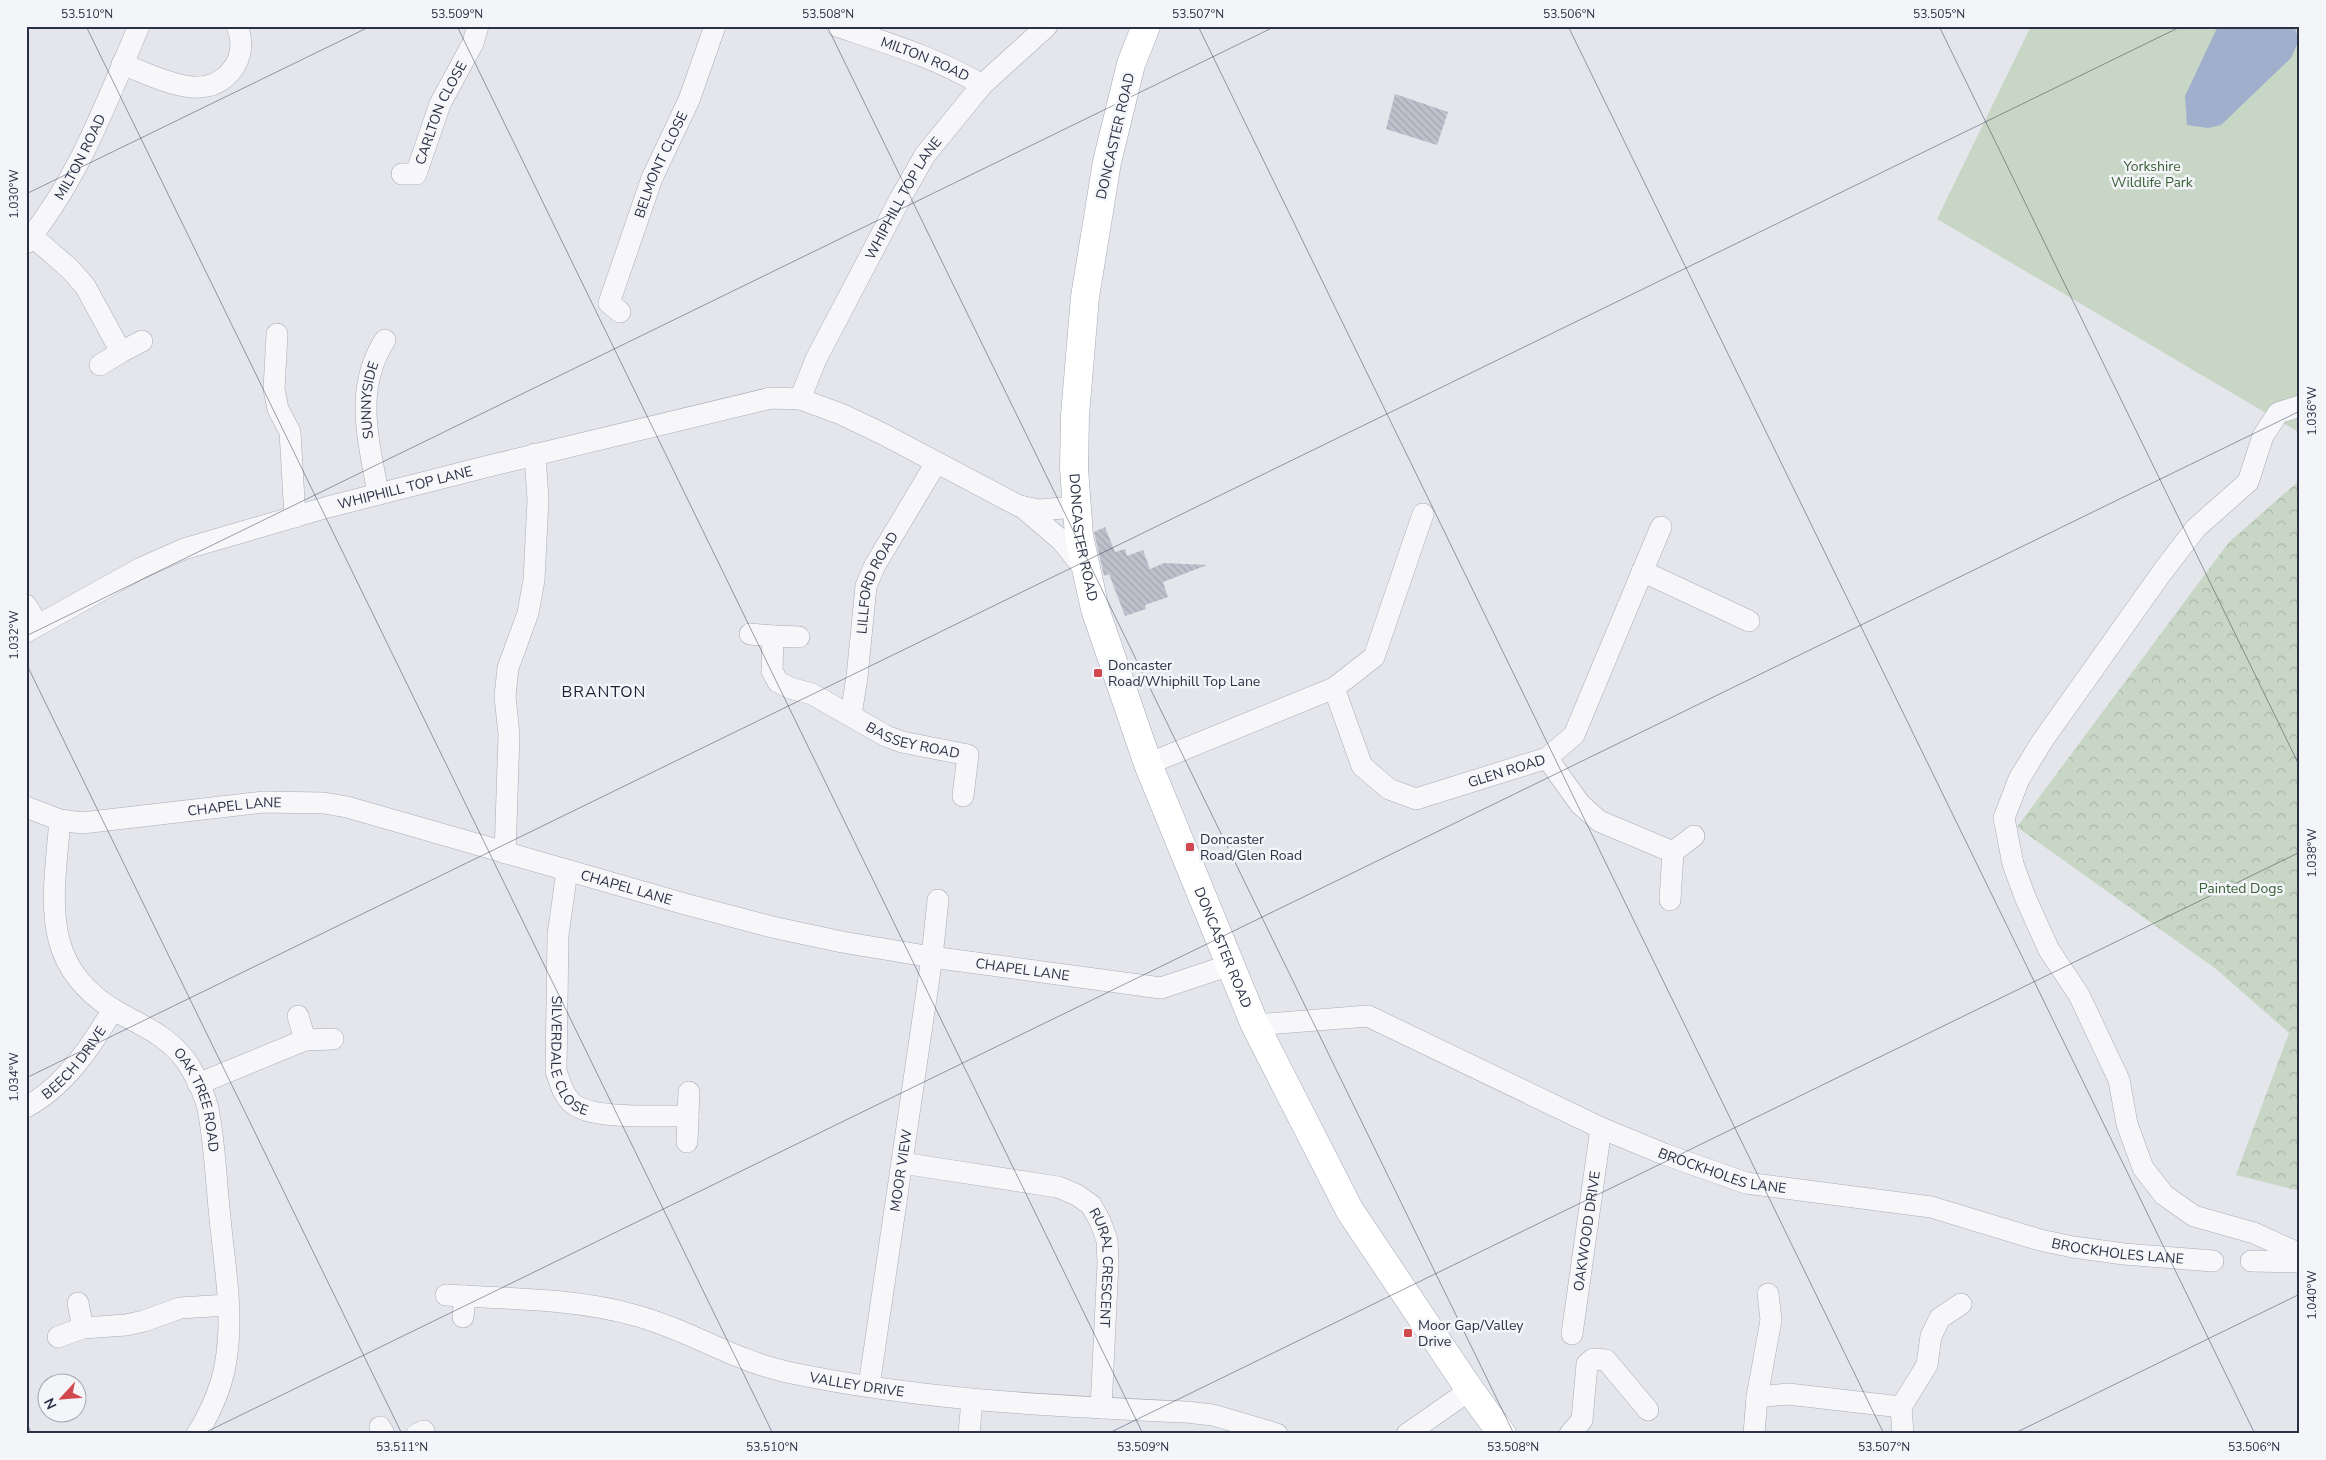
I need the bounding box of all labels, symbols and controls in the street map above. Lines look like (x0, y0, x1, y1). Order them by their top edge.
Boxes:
text: 53.510°N (61, 6, 113, 22)
text: 53.509°N (431, 6, 483, 22)
text: 53.508°N (802, 6, 854, 22)
text: 53.507°N (1172, 6, 1224, 22)
text: 53.506°N (1543, 6, 1595, 22)
text: 53.505°N (1913, 6, 1965, 22)
street label: MILTON ROAD (878, 32, 973, 86)
street label: CARLTON CLOSE (411, 58, 471, 167)
street label: DONCASTER ROAD (1092, 71, 1139, 201)
street label: BELMONT CLOSE (630, 108, 692, 221)
street label: MILTON ROAD (50, 111, 110, 204)
street label: WHIPHILL TOP LANE (861, 133, 946, 263)
park label: Yorkshire Wildlife Park (2111, 157, 2194, 192)
text: 1.030°W (6, 169, 22, 219)
street label: SUNNYSIDE (357, 359, 383, 440)
text: 1.036°W (2304, 386, 2320, 436)
street label: WHIPHILL TOP LANE (335, 462, 475, 514)
street label: DONCASTER ROAD (1064, 473, 1102, 603)
street label: LILLFORD ROAD (852, 528, 903, 635)
text: 1.032°W (6, 610, 22, 660)
place label: Doncaster Road/Whiphill Top Lane (1108, 656, 1260, 691)
marker: Doncaster Road/Whiphill Top Lane (1092, 667, 1104, 679)
district label: BRANTON (562, 681, 646, 703)
street label: BASSEY ROAD (862, 718, 961, 763)
street label: GLEN ROAD (1465, 750, 1548, 792)
street label: CHAPEL LANE (186, 793, 282, 821)
text: 1.038°W (2304, 828, 2320, 878)
place label: Doncaster Road/Glen Road (1200, 830, 1302, 865)
marker: Doncaster Road/Glen Road (1184, 841, 1196, 853)
street label: CHAPEL LANE (578, 866, 675, 910)
park label: Painted Dogs (2199, 879, 2283, 898)
street label: DONCASTER ROAD (1189, 884, 1256, 1011)
street label: CHAPEL LANE (974, 954, 1071, 986)
street label: SILVERDALE CLOSE (546, 995, 591, 1120)
street label: BEECH DRIVE (38, 1023, 111, 1104)
street label: OAK TREE ROAD (169, 1044, 223, 1153)
text: 1.034°W (6, 1052, 22, 1102)
street label: MOOR VIEW (886, 1127, 917, 1213)
street label: BROCKHOLES LANE (1655, 1144, 1787, 1198)
street label: OAKWOOD DRIVE (1569, 1170, 1605, 1292)
street label: RURAL CRESCENT (1084, 1204, 1117, 1329)
street label: BROCKHOLES LANE (2050, 1234, 2184, 1269)
text: 1.040°W (2304, 1270, 2320, 1320)
place label: Moor Gap/Valley Drive (1418, 1316, 1524, 1351)
marker: Moor Gap/Valley Drive (1402, 1327, 1414, 1339)
street label: VALLEY DRIVE (807, 1368, 905, 1402)
north arrow (38, 1372, 88, 1422)
text: N (40, 1395, 62, 1412)
text: 53.511°N (376, 1439, 428, 1455)
text: 53.510°N (746, 1439, 798, 1455)
text: 53.509°N (1117, 1439, 1169, 1455)
text: 53.508°N (1487, 1439, 1539, 1455)
text: 53.507°N (1858, 1439, 1910, 1455)
text: 53.506°N (2228, 1439, 2280, 1455)

